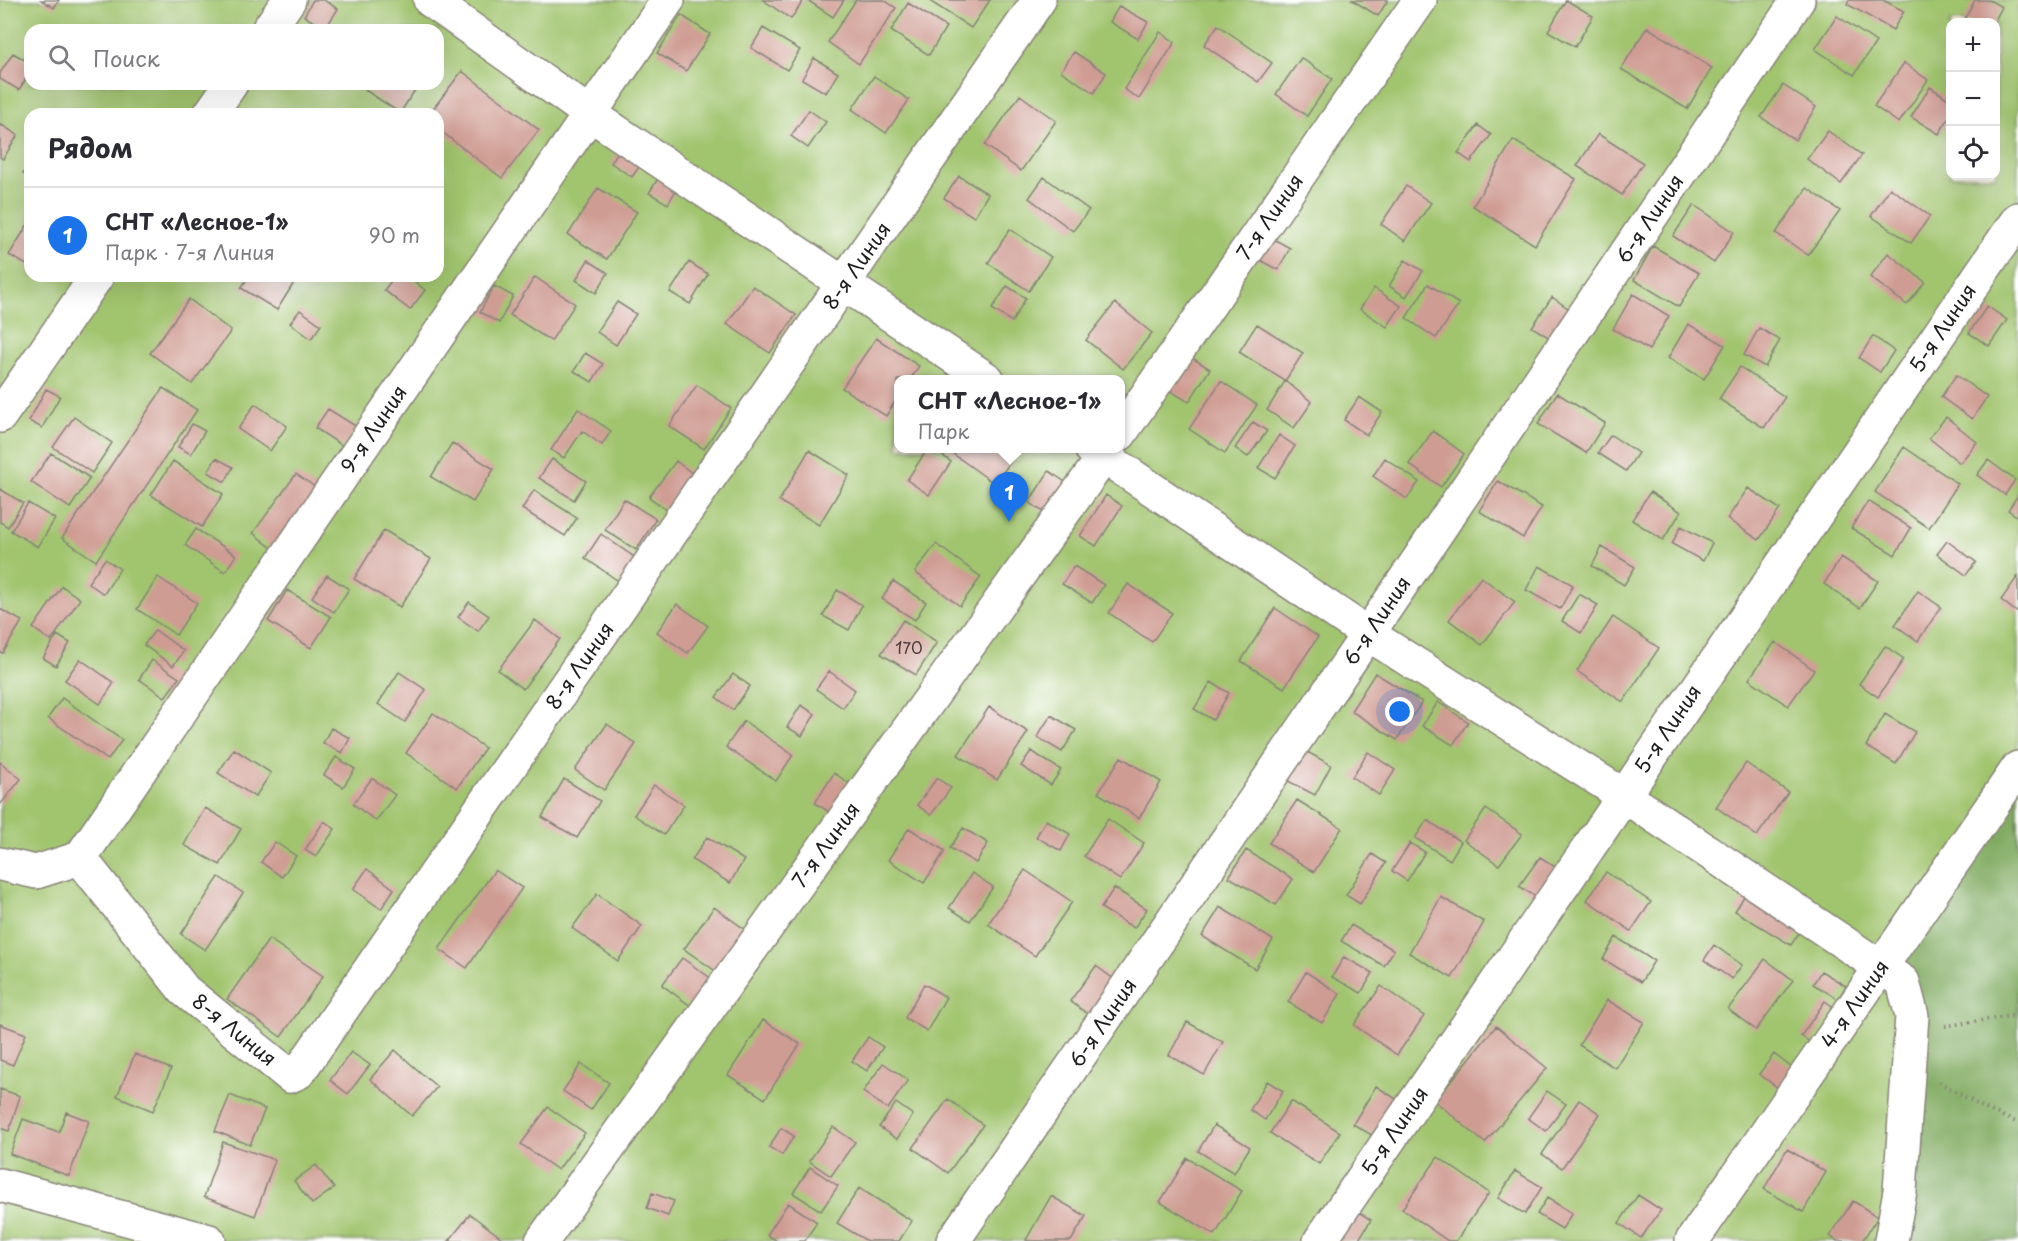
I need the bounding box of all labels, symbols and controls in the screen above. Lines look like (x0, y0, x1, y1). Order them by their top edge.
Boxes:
map controls (1946, 18, 2000, 180)
button: + (1946, 18, 2000, 72)
search box (24, 24, 444, 90)
icon: search (45, 41, 78, 74)
text: Поиск (93, 41, 160, 74)
button: − (1946, 72, 2000, 126)
button: locate (1946, 126, 2000, 180)
text: Рядом (48, 128, 133, 167)
street label: 7-я Линия (1229, 167, 1310, 266)
street label: 6-я Линия (1608, 168, 1690, 269)
text: СНТ «Лесное-1» (105, 204, 288, 237)
street label: 8-я Линия (815, 215, 897, 315)
text: 1 (63, 220, 72, 250)
text: 90 m (369, 220, 420, 250)
text: Парк · 7-я Линия (105, 237, 275, 267)
street label: 5-я Линия (1901, 277, 1983, 378)
popup (894, 375, 1125, 453)
street label: 9-я Линия (333, 379, 414, 478)
text: СНТ «Лесное-1» (918, 383, 1101, 416)
text: Парк (918, 416, 969, 446)
pin: 1 (990, 472, 1028, 522)
street label: 6-я Линия (1335, 570, 1417, 671)
street label: 8-я Линия (538, 615, 620, 715)
house number: 170 (895, 635, 923, 659)
street label: 5-я Линия (1626, 678, 1708, 779)
your location (1385, 697, 1414, 726)
street label: 7-я Линия (784, 796, 866, 893)
street label: 4-я Линия (1813, 953, 1896, 1054)
street label: 6-я Линия (1061, 972, 1143, 1073)
street label: 8-я Линия (186, 986, 283, 1073)
street label: 5-я Линия (1353, 1080, 1435, 1181)

